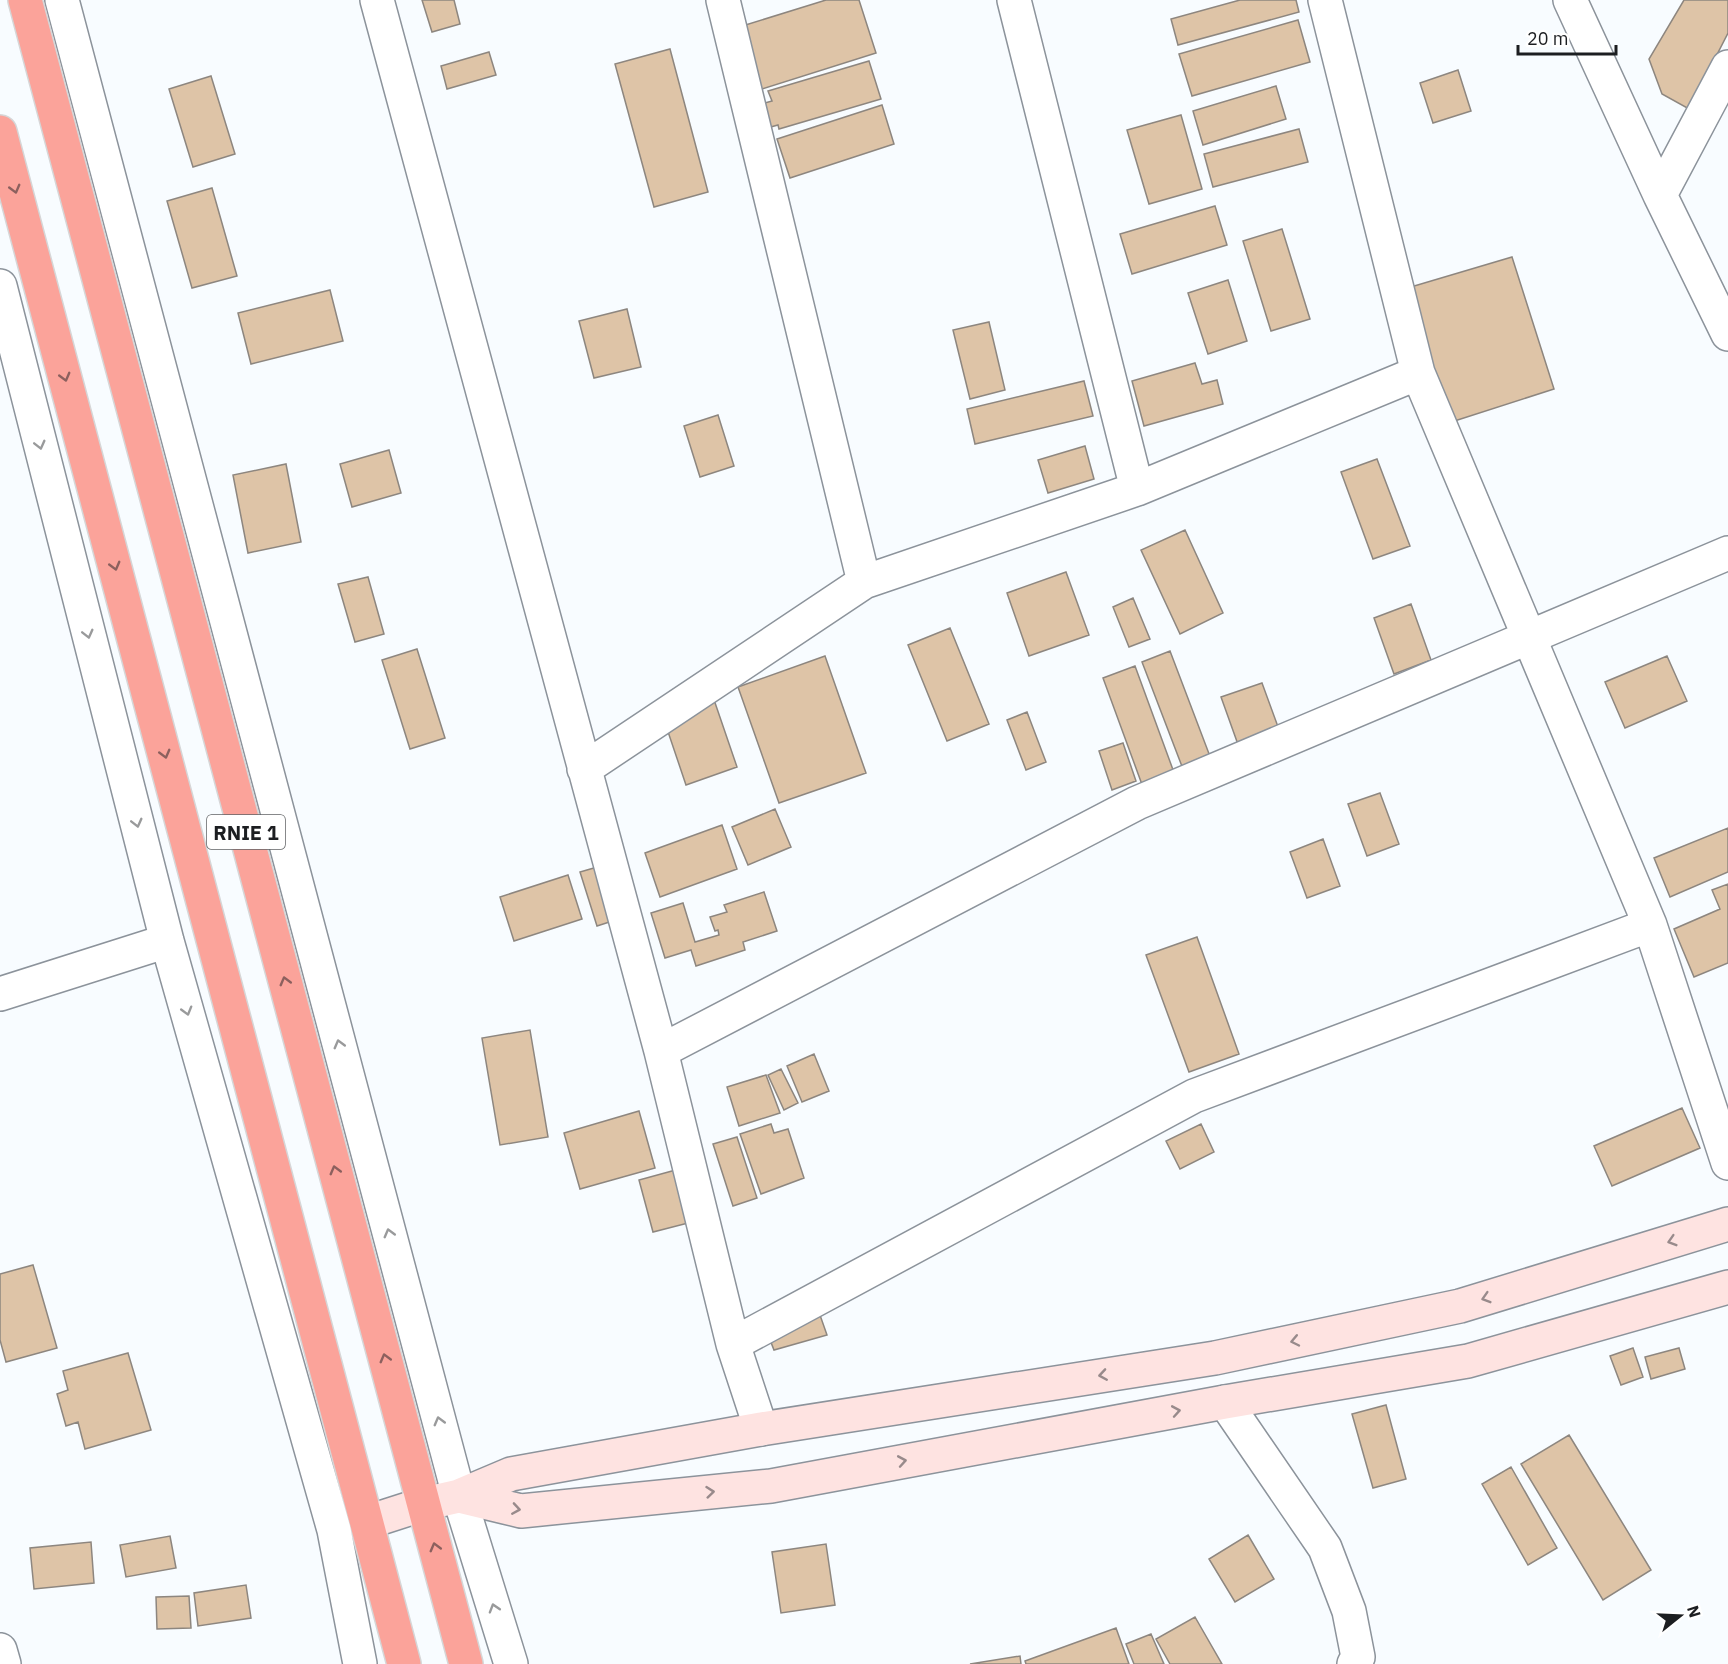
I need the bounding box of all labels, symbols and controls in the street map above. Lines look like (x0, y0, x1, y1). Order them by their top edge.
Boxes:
scale bar (1518, 18, 1616, 56)
text: 20 m (1527, 27, 1569, 50)
one-way arrow (8, 183, 20, 194)
one-way arrow (58, 371, 70, 382)
one-way arrow (33, 440, 46, 450)
one-way arrow (107, 561, 120, 571)
one-way arrow (81, 629, 94, 639)
one-way arrow (157, 749, 170, 759)
road number: RNIE 1 (207, 815, 285, 849)
one-way arrow (129, 818, 142, 828)
one-way arrow (280, 976, 293, 986)
one-way arrow (180, 1005, 192, 1016)
one-way arrow (334, 1039, 346, 1050)
one-way arrow (330, 1165, 343, 1175)
one-way arrow (383, 1228, 396, 1238)
one-way arrow (1667, 1234, 1678, 1246)
one-way arrow (1481, 1291, 1491, 1303)
one-way arrow (1291, 1334, 1301, 1347)
one-way arrow (380, 1353, 393, 1363)
one-way arrow (1099, 1369, 1108, 1381)
one-way arrow (1171, 1405, 1181, 1418)
one-way arrow (433, 1416, 446, 1426)
one-way arrow (897, 1456, 907, 1468)
one-way arrow (705, 1486, 714, 1499)
one-way arrow (511, 1502, 520, 1514)
one-way arrow (430, 1542, 443, 1552)
north arrow (1650, 1586, 1710, 1646)
one-way arrow (489, 1603, 501, 1614)
text: N (1683, 1603, 1706, 1620)

